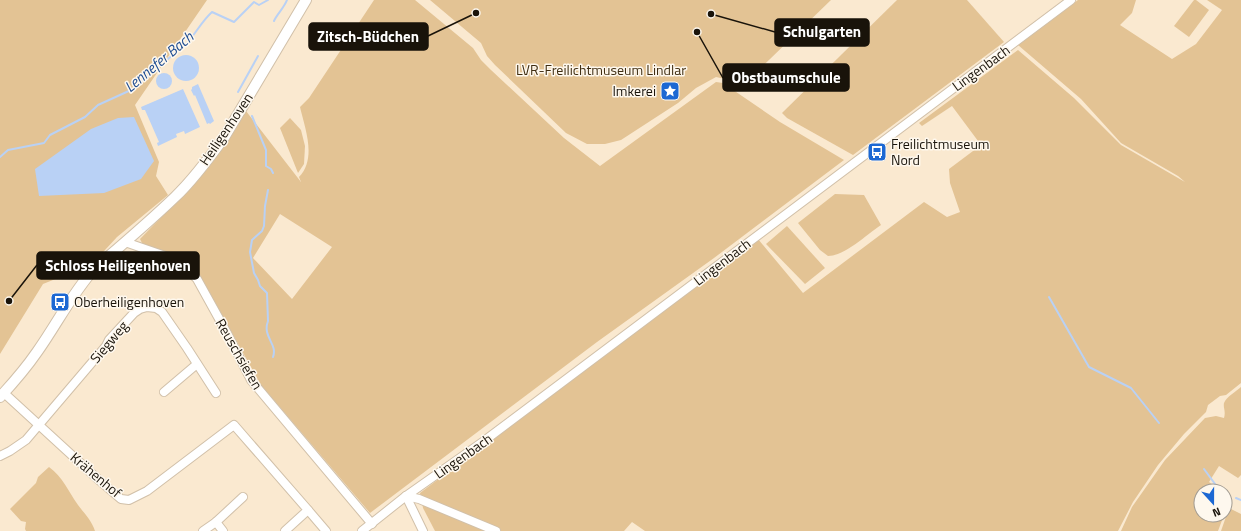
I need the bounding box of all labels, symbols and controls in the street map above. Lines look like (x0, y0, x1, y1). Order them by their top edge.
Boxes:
callout: Schulgarten (775, 19, 869, 46)
text: Schulgarten (783, 20, 861, 43)
callout: Zitsch-Büdchen (309, 23, 428, 50)
water label: Lennefer Bach (119, 25, 199, 98)
text: Zitsch-Büdchen (317, 25, 419, 48)
street label: Lingenbach (947, 39, 1014, 96)
park label: LVR-Freilichtmuseum Lindlar (516, 59, 686, 80)
callout: Obstbaumschule (723, 64, 849, 91)
text: Obstbaumschule (731, 66, 841, 89)
place label: Imkerei (612, 80, 656, 101)
place icon: Imkerei (659, 80, 681, 102)
street label: Heiligenhoven (194, 88, 258, 169)
place label: Freilichtmuseum Nord (891, 133, 990, 170)
bus stop icon: Freilichtmuseum Nord (866, 141, 888, 163)
street label: Lingenbach (689, 233, 755, 290)
callout: Schloss Heiligenhoven (37, 252, 199, 279)
text: Schloss Heiligenhoven (45, 254, 191, 277)
bus stop icon: Oberheiligenhoven (49, 291, 71, 313)
place label: Oberheiligenhoven (74, 291, 184, 312)
street label: Reuschsiefen (211, 314, 268, 393)
street label: Siegweg (85, 316, 133, 368)
street label: Lingenbach (429, 428, 496, 483)
street label: Krähenhof (66, 447, 127, 503)
north arrow (1193, 483, 1233, 523)
text: N (1210, 504, 1223, 521)

